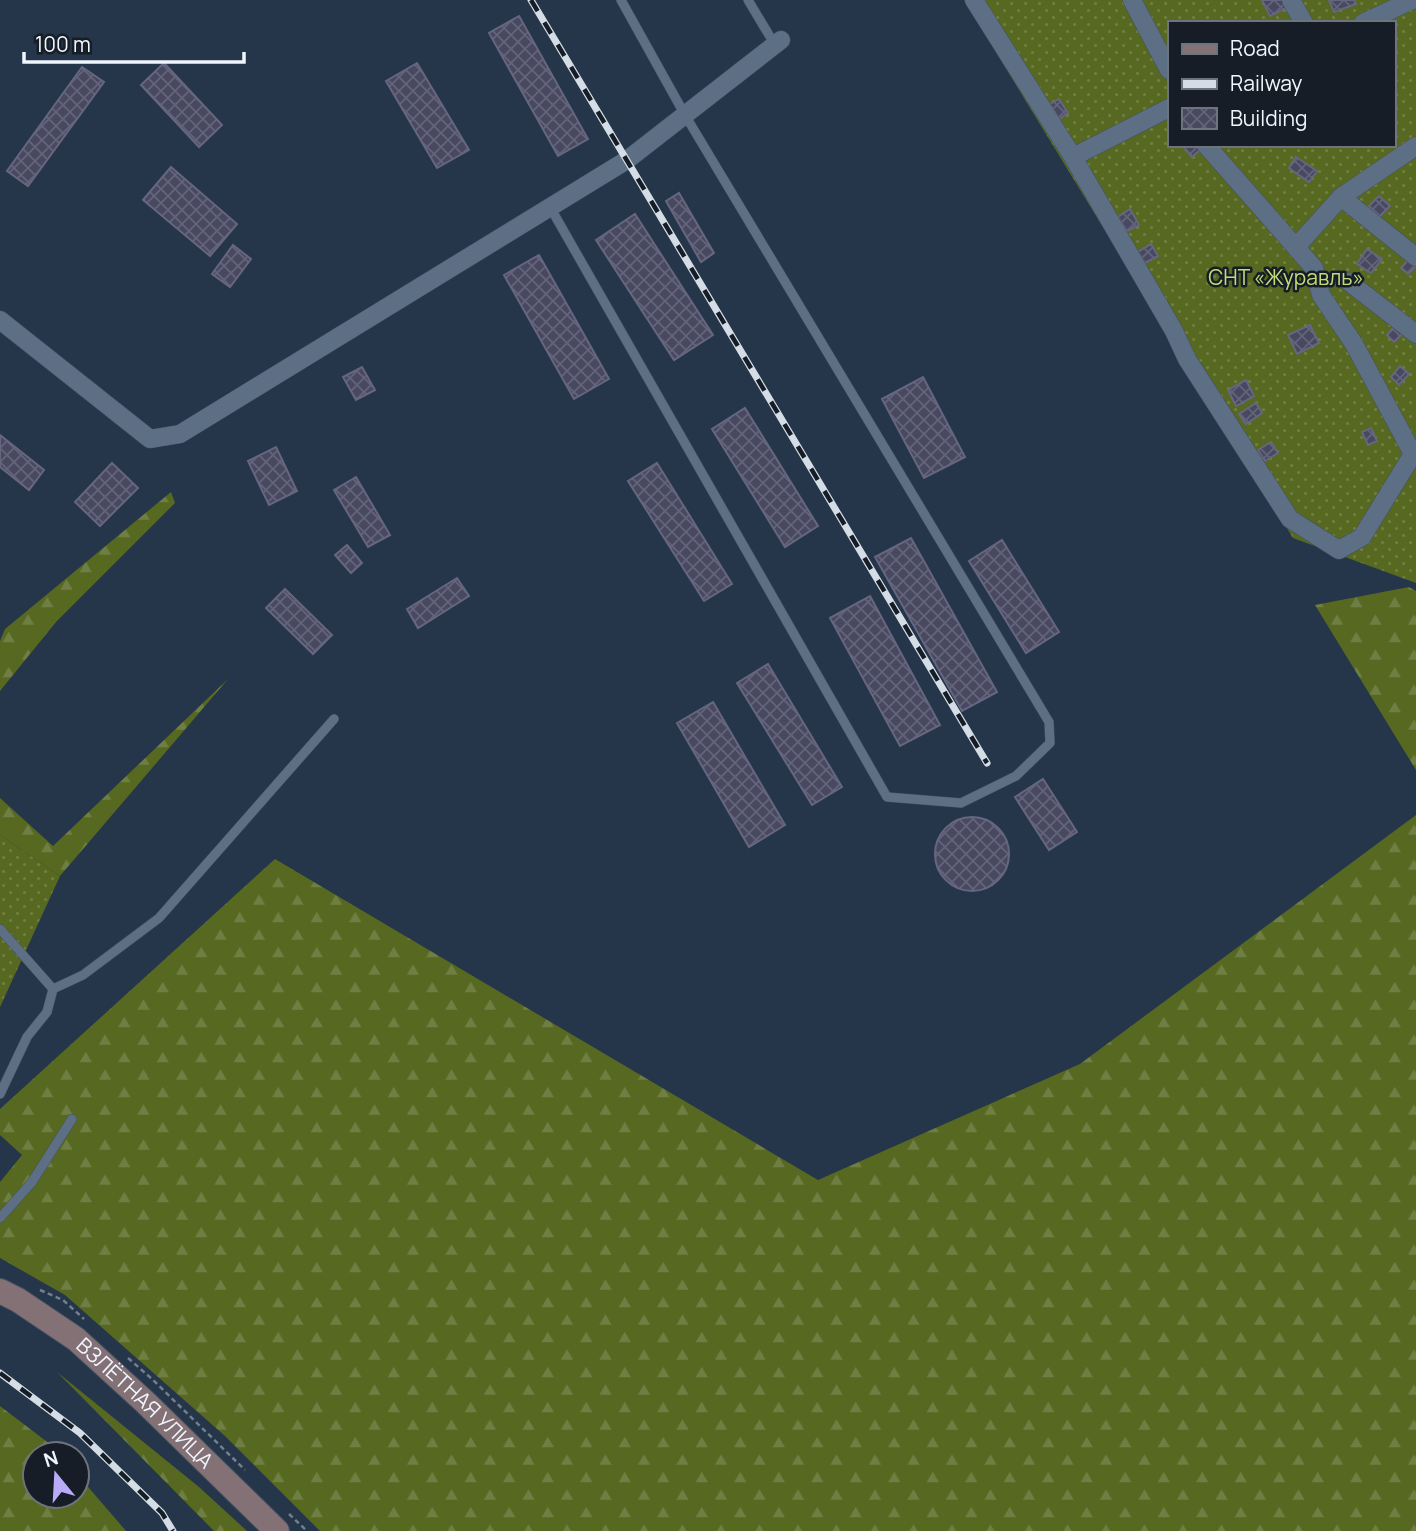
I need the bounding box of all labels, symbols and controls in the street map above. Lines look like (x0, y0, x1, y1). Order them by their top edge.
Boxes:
scale bar (24, 21, 245, 65)
legend (1168, 21, 1395, 147)
text: 100 m (35, 30, 91, 58)
text: Road (1230, 34, 1280, 62)
text: Railway (1230, 69, 1302, 97)
text: Building (1230, 104, 1307, 132)
park label: СНТ «Журавль» (1208, 263, 1364, 291)
street label: ВЗЛЁТНАЯ УЛИЦА (71, 1331, 220, 1474)
north arrow (21, 1440, 91, 1510)
text: N (40, 1444, 61, 1473)

